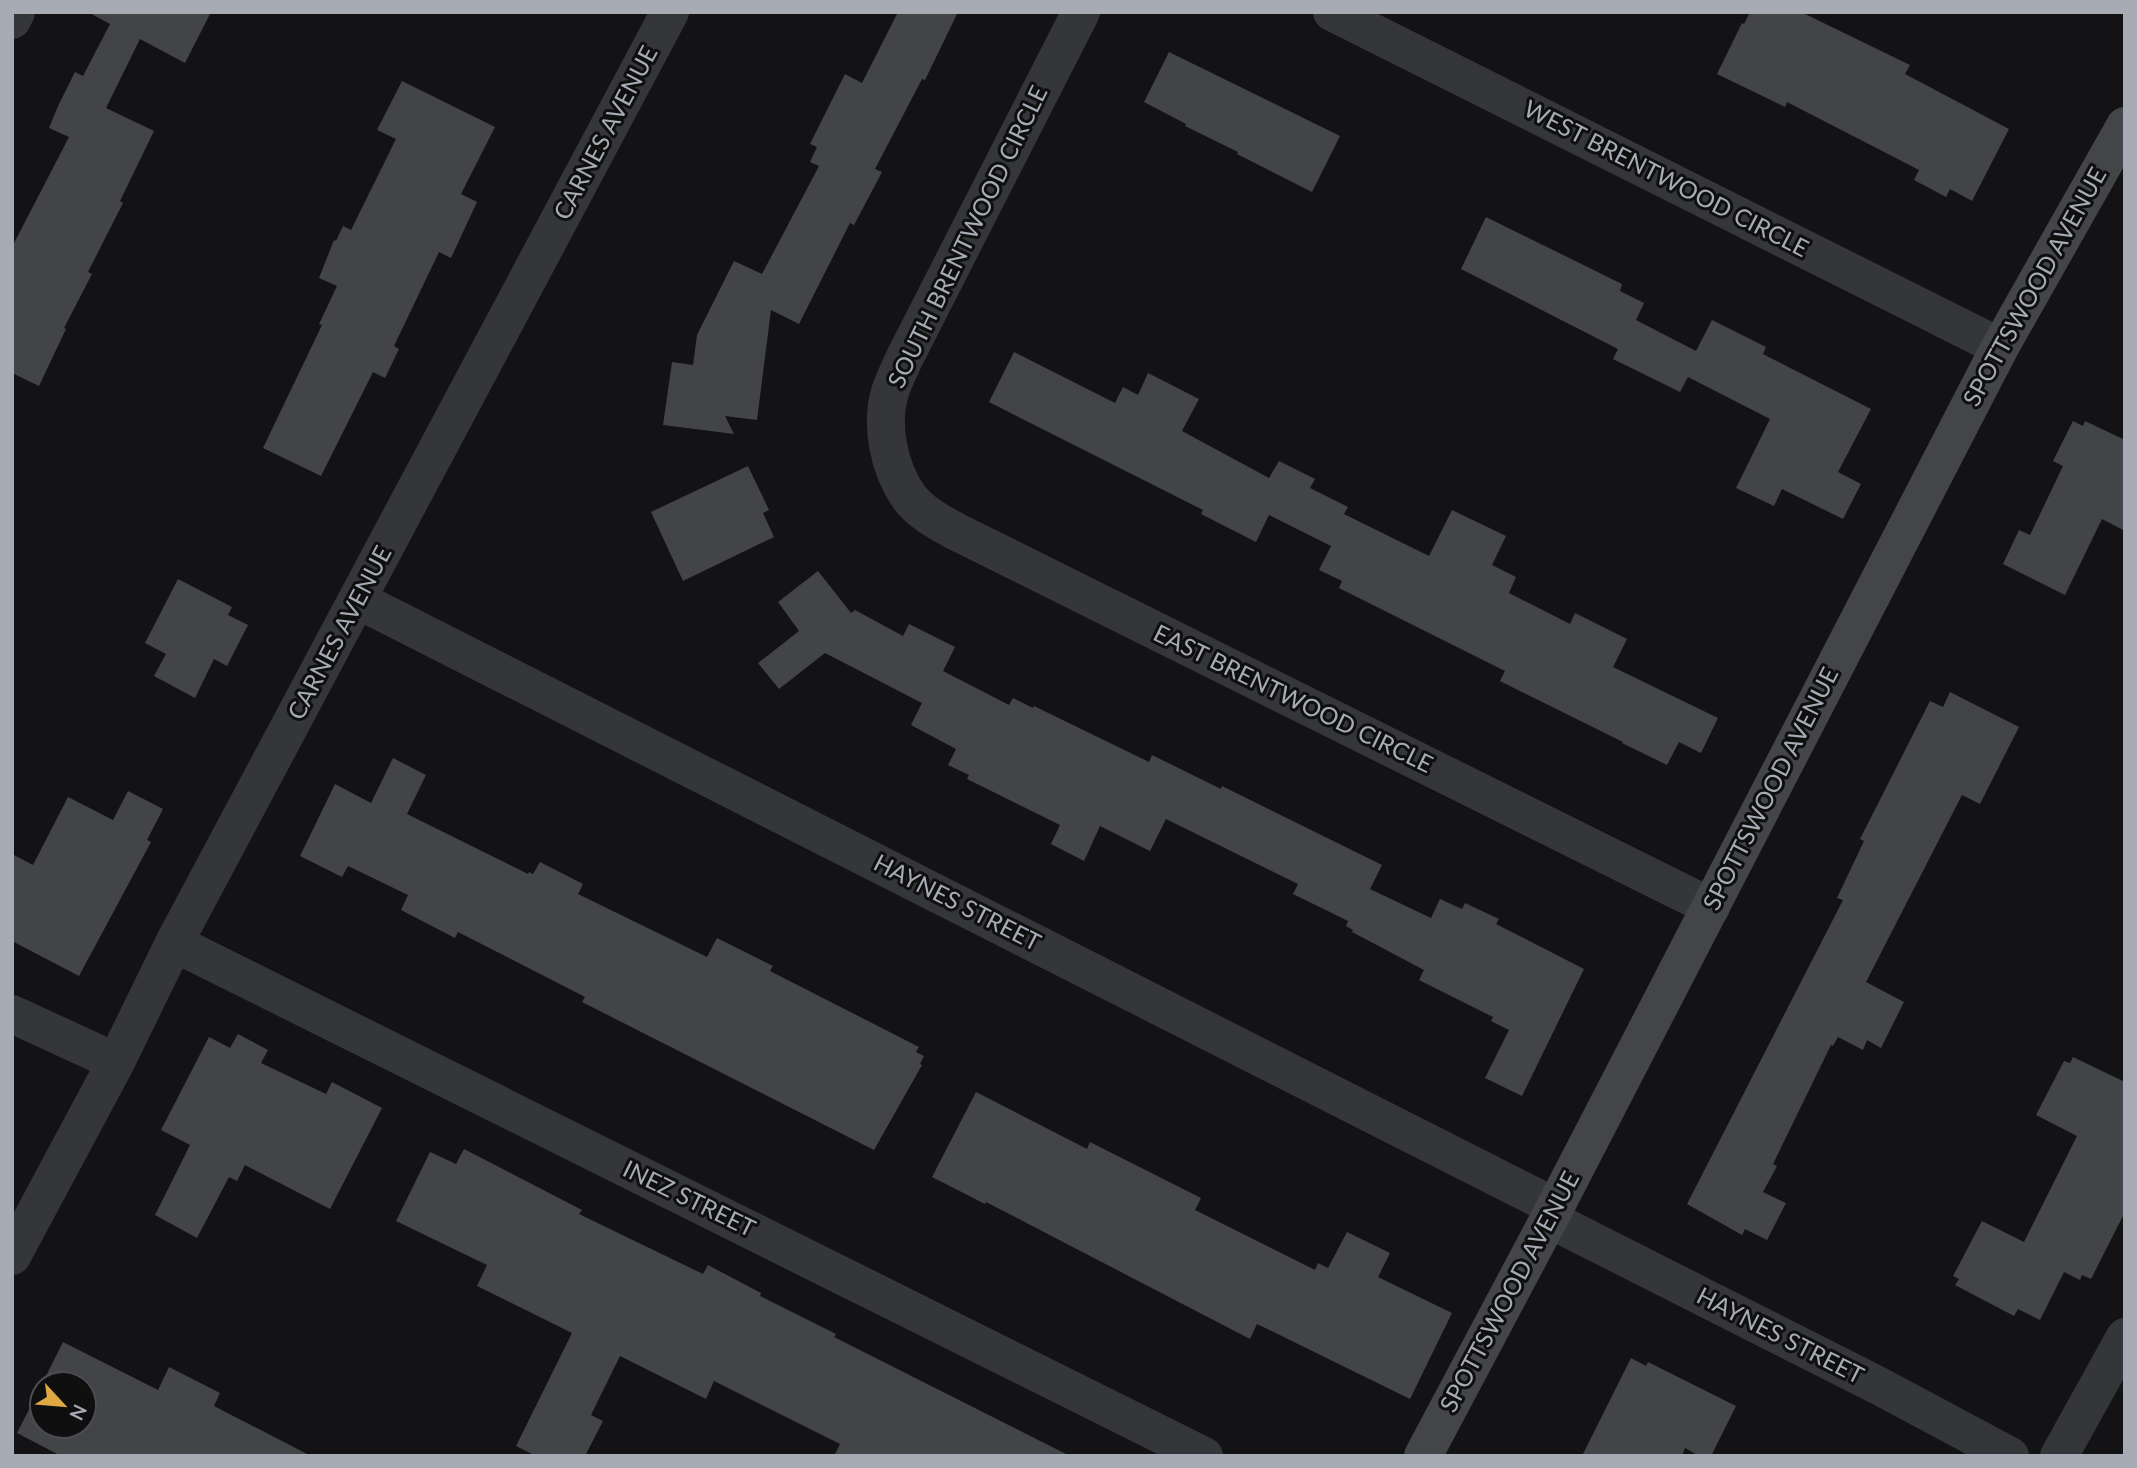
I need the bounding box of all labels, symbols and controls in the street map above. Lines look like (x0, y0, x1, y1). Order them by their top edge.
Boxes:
street label: CARNES AVENUE (547, 40, 663, 224)
street label: SOUTH BRENTWOOD CIRCLE (881, 80, 1053, 392)
street label: WEST BRENTWOOD CIRCLE (1520, 93, 1814, 262)
street label: SPOTTSWOOD AVENUE (1956, 162, 2111, 411)
street label: CARNES AVENUE (281, 540, 397, 724)
street label: EAST BRENTWOOD CIRCLE (1149, 617, 1438, 778)
street label: SPOTTSWOOD AVENUE (1696, 662, 1844, 915)
street label: HAYNES STREET (869, 847, 1046, 956)
street label: INEZ STREET (619, 1153, 761, 1242)
street label: SPOTTSWOOD AVENUE (1433, 1166, 1585, 1417)
street label: HAYNES STREET (1692, 1280, 1869, 1389)
north arrow (28, 1370, 98, 1440)
text: N (65, 1401, 92, 1424)

